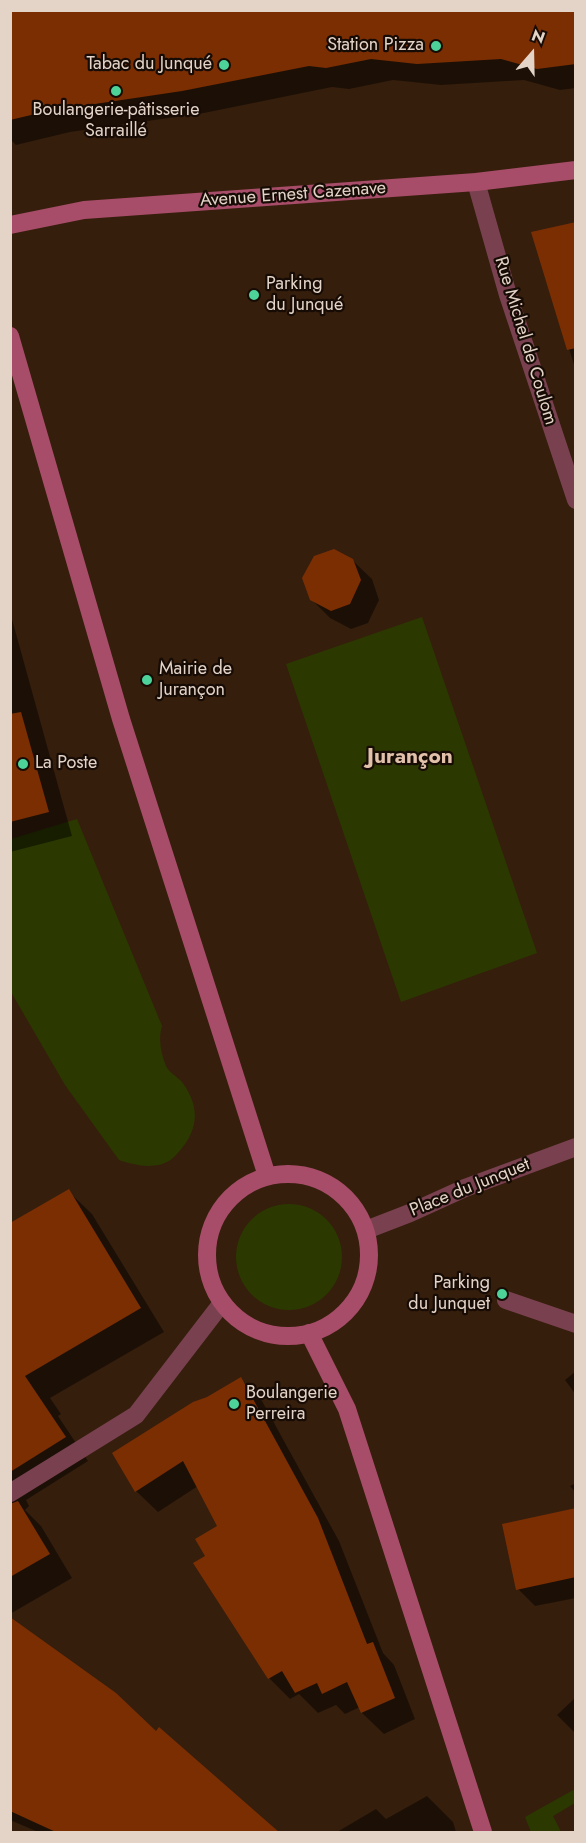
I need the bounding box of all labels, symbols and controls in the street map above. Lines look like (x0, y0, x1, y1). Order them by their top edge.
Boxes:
north arrow (502, 24, 562, 84)
text: N (528, 24, 548, 50)
place label: Station Pizza (327, 35, 424, 57)
marker: Station Pizza (429, 39, 443, 53)
place label: Tabac du Junqué (87, 54, 212, 76)
marker: Tabac du Junqué (217, 58, 231, 72)
marker: Boulangerie-pâtisserie Sarraillé (109, 84, 123, 98)
place label: Boulangerie-pâtisserie Sarraillé (33, 100, 199, 142)
street label: Avenue Ernest Cazenave (199, 178, 387, 212)
street label: Rue Michel de Coulom (489, 254, 561, 428)
place label: Parking du Junqué (266, 274, 343, 316)
marker: Parking du Junqué (247, 288, 261, 302)
place label: Mairie de Jurançon (159, 659, 232, 702)
marker: Mairie de Jurançon (140, 673, 154, 687)
district label: Jurançon (367, 745, 453, 771)
place label: La Poste (35, 753, 97, 775)
marker: La Poste (16, 757, 30, 771)
street label: Place du Junquet (407, 1154, 533, 1222)
place label: Parking du Junquet (408, 1273, 490, 1316)
marker: Parking du Junquet (495, 1287, 509, 1301)
place label: Boulangerie Perreira (246, 1383, 337, 1426)
marker: Boulangerie Perreira (227, 1397, 241, 1411)

